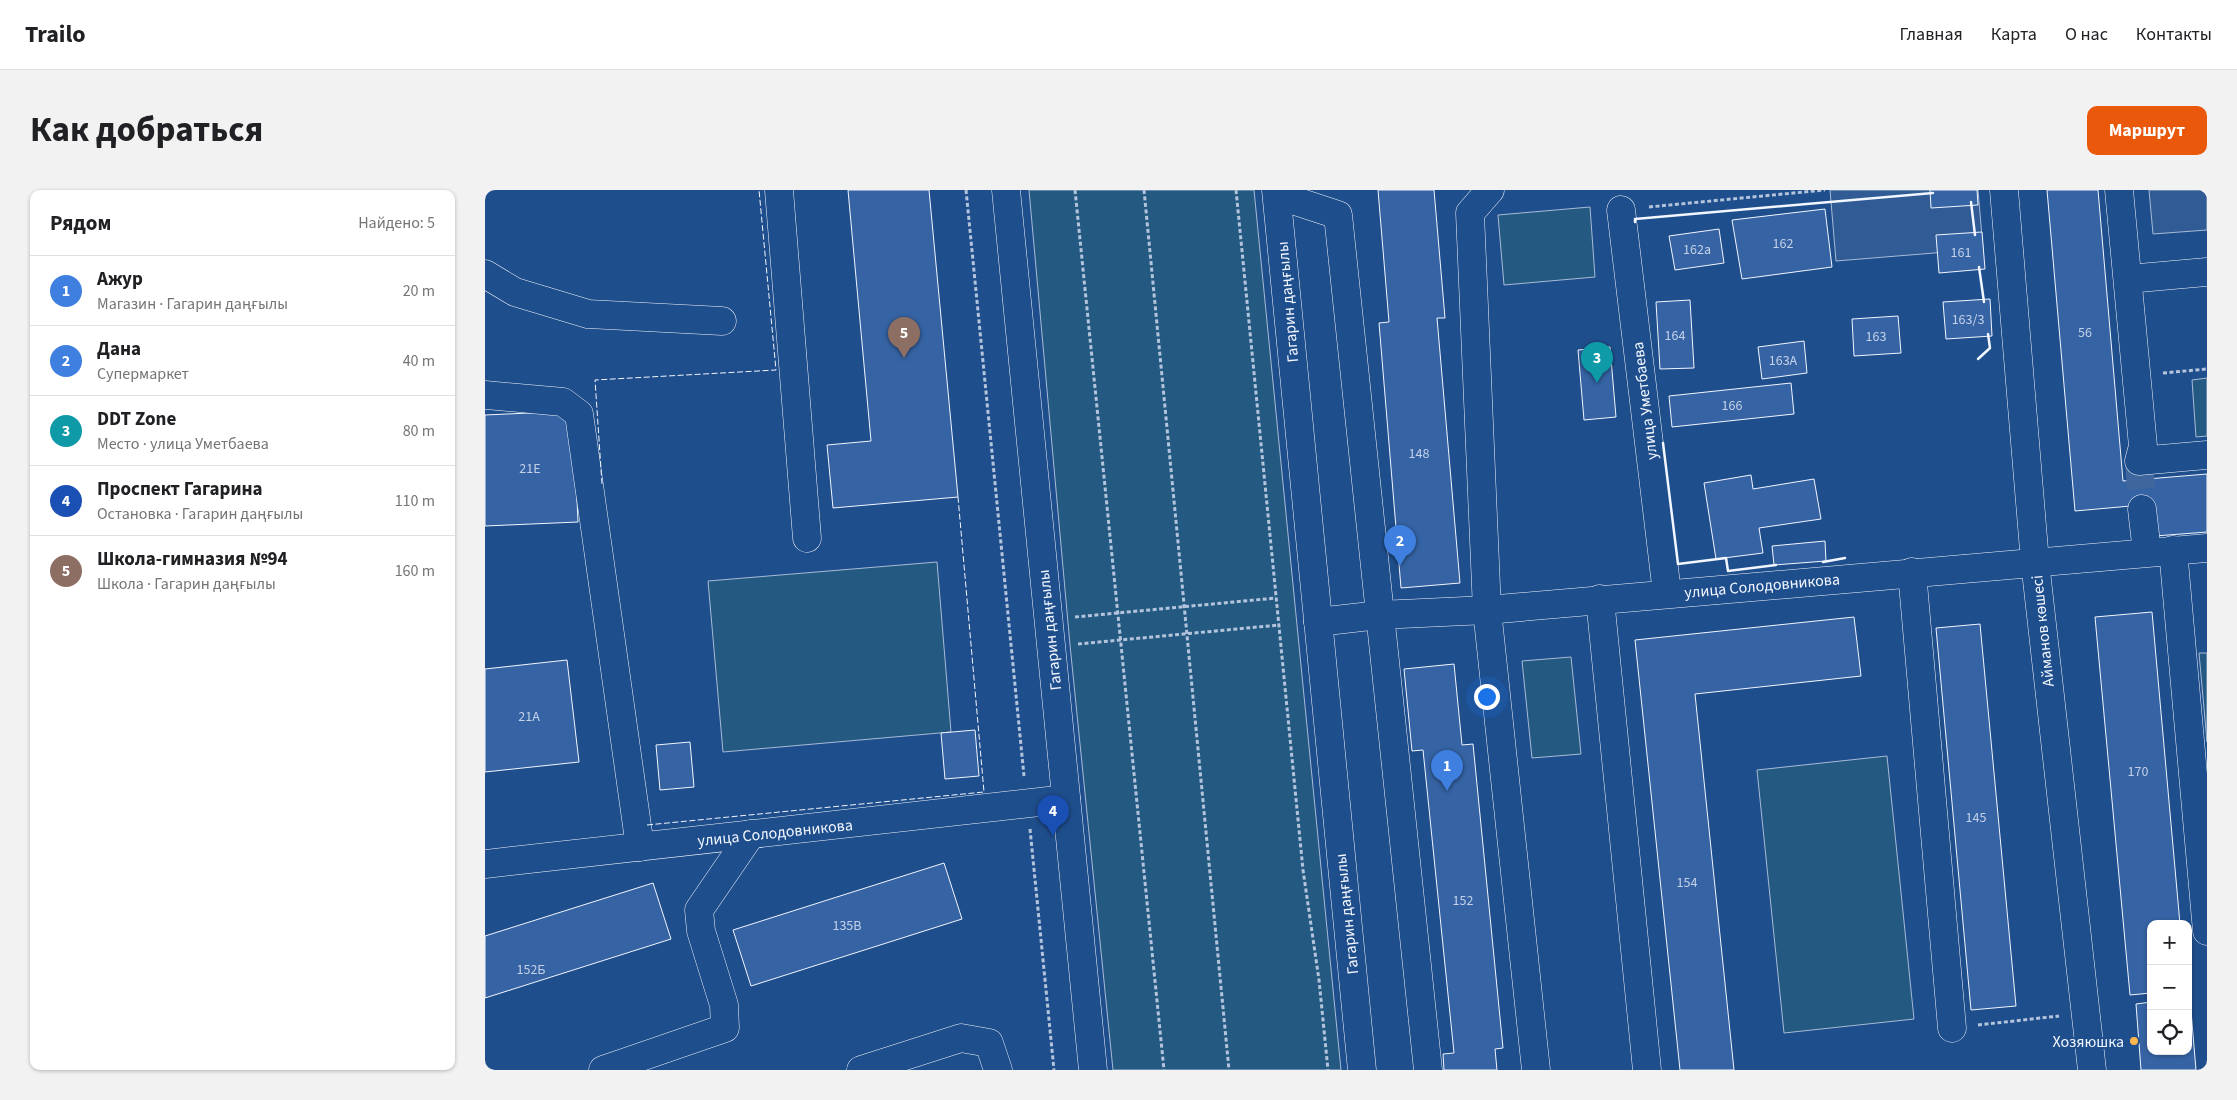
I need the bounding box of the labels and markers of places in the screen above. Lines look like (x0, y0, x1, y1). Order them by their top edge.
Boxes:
pin: 5 (888, 317, 920, 358)
pin: 3 (1581, 342, 1613, 383)
pin: 2 (1384, 525, 1416, 566)
pin: 1 (1431, 750, 1463, 791)
pin: 4 (1037, 795, 1069, 836)
place label: Хозяюшка (2052, 1031, 2124, 1053)
marker: Хозяюшка (2128, 1035, 2140, 1047)

